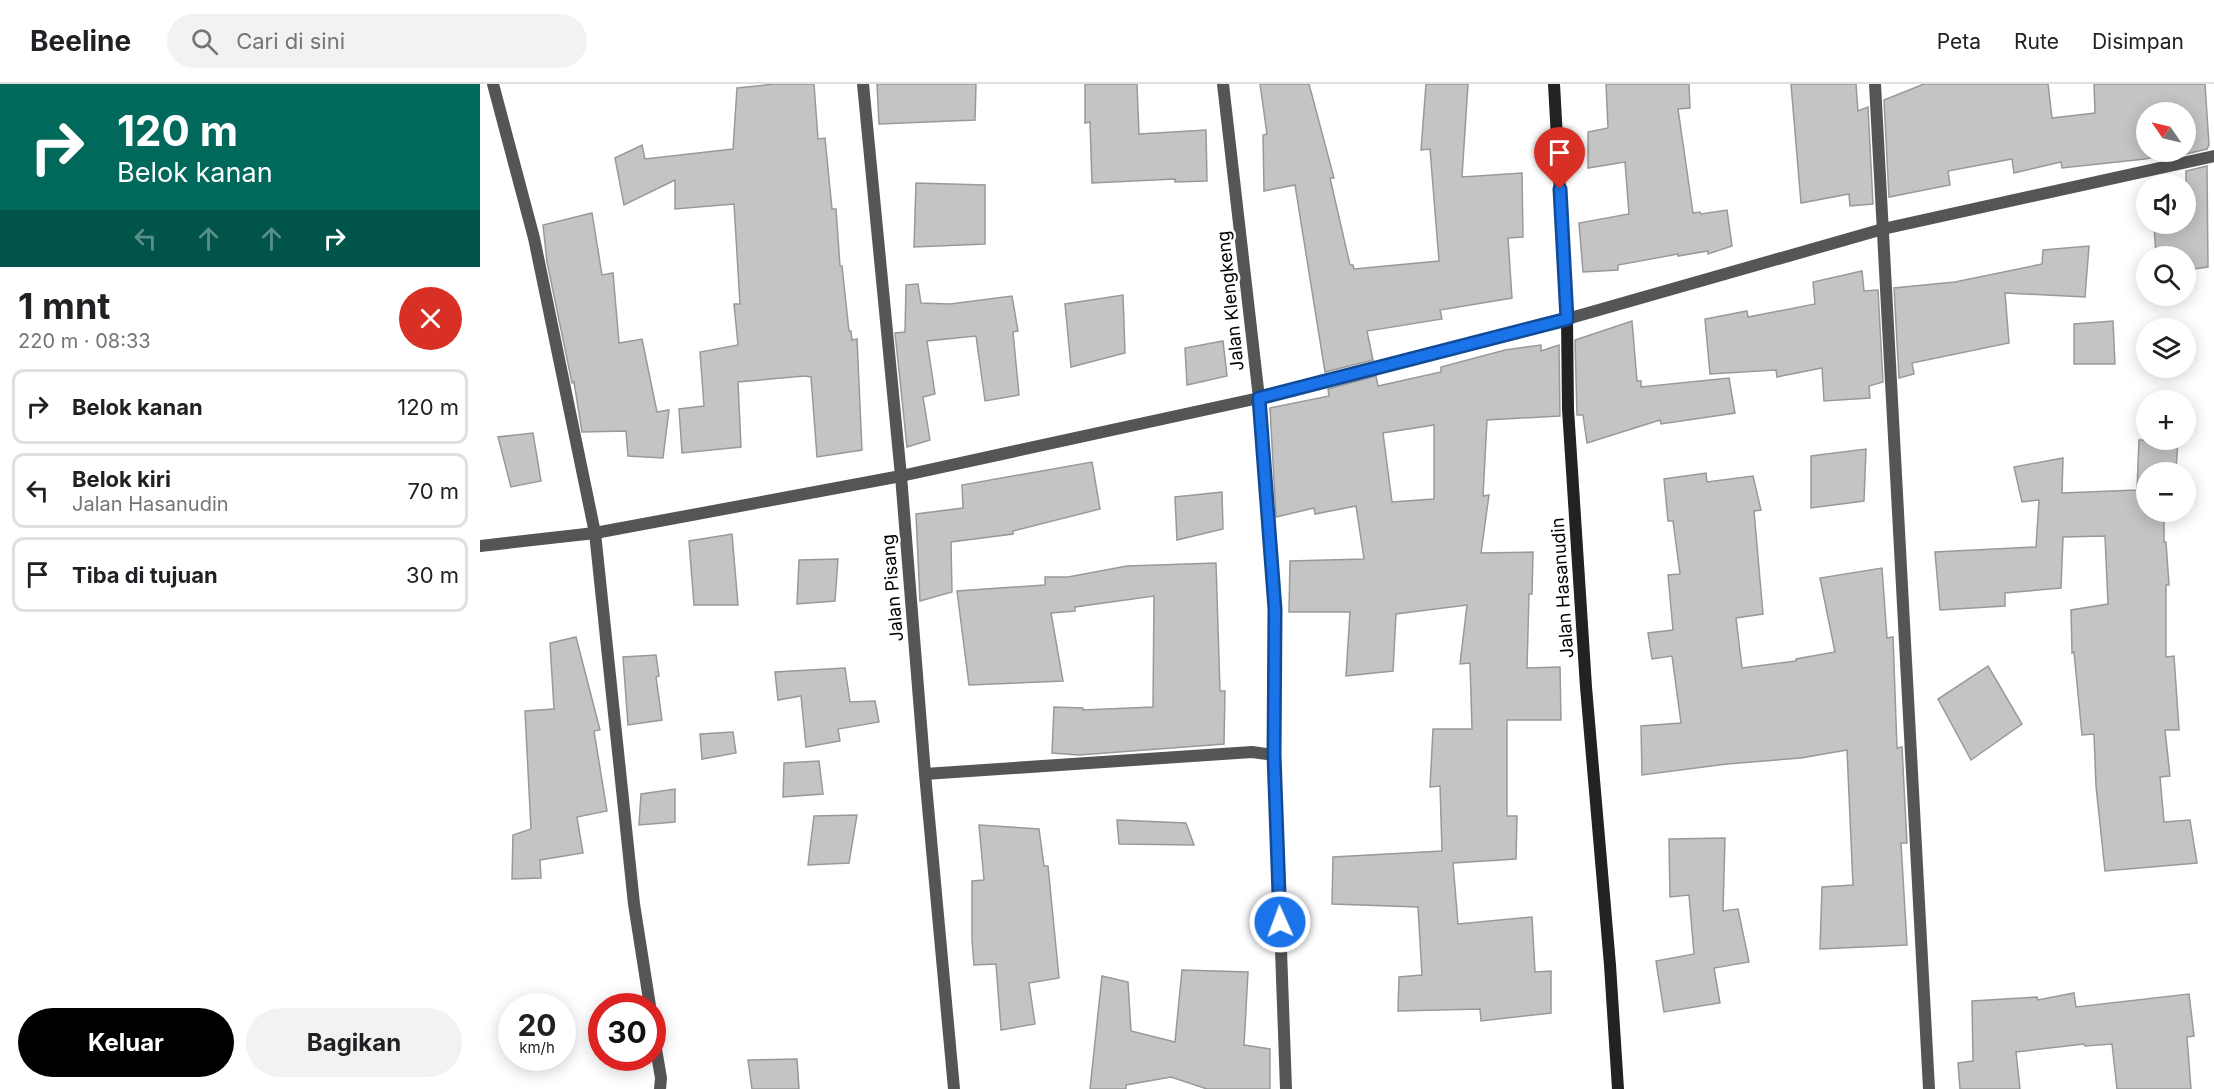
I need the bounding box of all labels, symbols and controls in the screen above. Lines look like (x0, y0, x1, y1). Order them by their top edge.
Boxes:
search box (167, 14, 587, 68)
text: Beeline (30, 24, 131, 58)
icon: search (188, 25, 221, 58)
text: Cari di sini (236, 28, 345, 54)
text: Peta (1937, 29, 1981, 54)
text: Rute (2014, 29, 2059, 54)
text: Disimpan (2092, 29, 2184, 54)
north arrow (2136, 102, 2196, 162)
map controls (2136, 102, 2196, 522)
text: 120 m (117, 105, 238, 156)
icon: right (18, 108, 96, 186)
pin (1534, 127, 1585, 189)
icon: arrive (1543, 136, 1576, 169)
text: Belok kanan (117, 156, 273, 189)
button: sound (2136, 174, 2196, 234)
icon: left (129, 222, 162, 255)
icon: ahead (192, 222, 225, 255)
icon: ahead (255, 222, 288, 255)
icon: right (318, 222, 351, 255)
street label: Jalan Klengkeng (1212, 230, 1248, 372)
button: search (2136, 246, 2196, 306)
text: 1 mnt (18, 284, 111, 328)
button: close (399, 287, 462, 350)
button: layers (2136, 318, 2196, 378)
text: 220 m · 08:33 (18, 329, 151, 353)
icon: right (21, 390, 54, 423)
button: + (2136, 390, 2196, 450)
text: Belok kanan (72, 394, 203, 420)
text: 120 m (397, 394, 459, 420)
button: − (2136, 462, 2196, 522)
text: Belok kiri (72, 466, 171, 492)
icon: left (21, 474, 54, 507)
text: 70 m (408, 478, 459, 504)
text: Jalan Hasanudin (72, 492, 229, 516)
street label: Jalan Hasanudin (1547, 517, 1577, 659)
street label: Jalan Pisang (877, 533, 907, 643)
icon: arrive (21, 558, 54, 591)
text: Tiba di tujuan (72, 562, 218, 588)
text: 30 m (406, 562, 459, 588)
position arrow (1248, 890, 1312, 954)
speed limit sign: 30 (588, 993, 666, 1071)
text: 20 (517, 1007, 557, 1043)
button: Keluar (18, 1008, 234, 1077)
button: Bagikan (246, 1008, 462, 1077)
text: km/h (519, 1038, 555, 1057)

